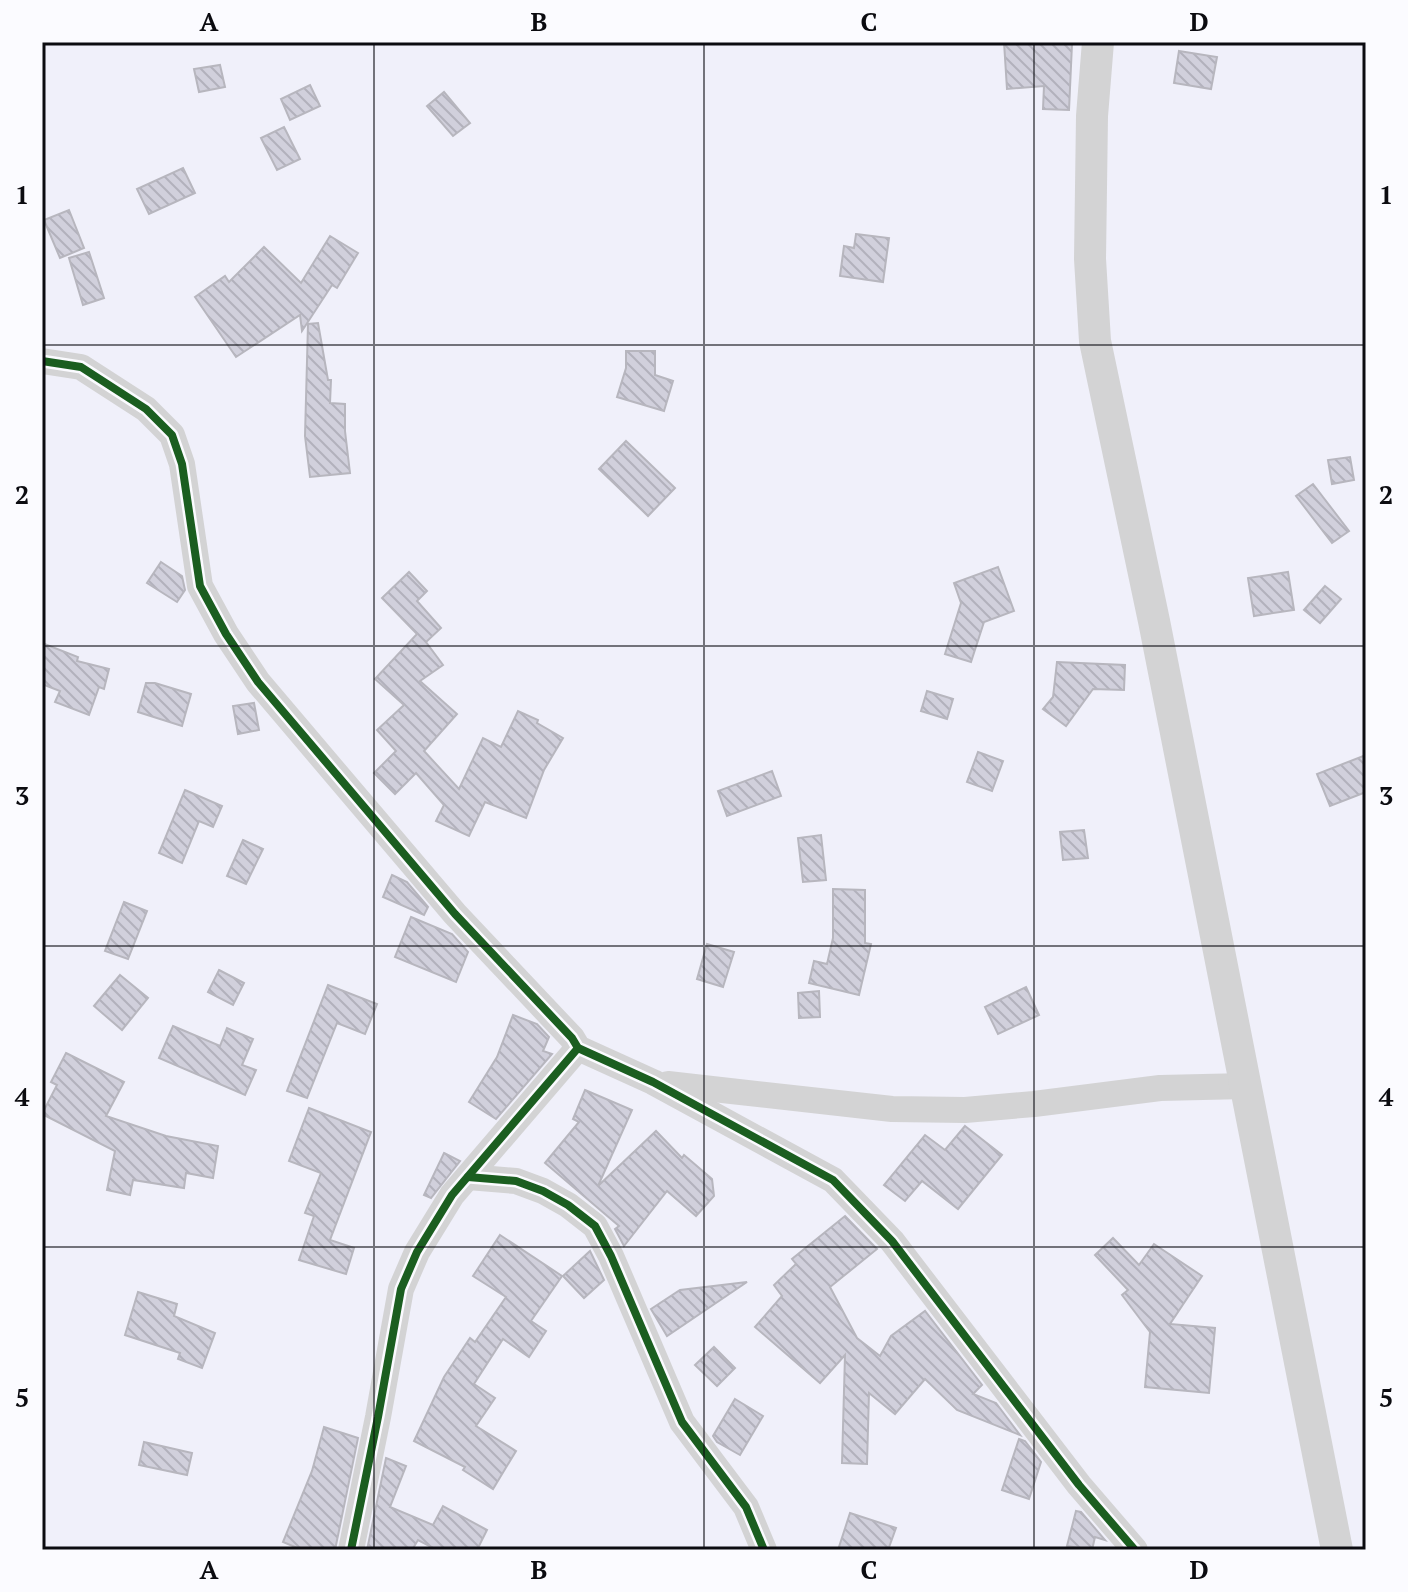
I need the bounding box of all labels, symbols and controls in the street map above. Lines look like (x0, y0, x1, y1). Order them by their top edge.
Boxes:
text: A (200, 4, 219, 38)
text: B (531, 4, 547, 38)
text: C (861, 4, 877, 38)
text: D (1189, 4, 1209, 38)
text: 1 (15, 177, 29, 211)
text: 1 (1379, 177, 1393, 211)
text: 2 (15, 477, 29, 511)
text: 2 (1379, 477, 1393, 511)
text: 3 (15, 778, 29, 812)
text: 3 (1379, 778, 1393, 812)
text: 4 (15, 1079, 30, 1113)
text: 4 (1379, 1079, 1394, 1113)
text: 5 (15, 1380, 29, 1414)
text: 5 (1379, 1380, 1393, 1414)
text: A (200, 1552, 219, 1586)
text: B (531, 1552, 547, 1586)
text: C (861, 1552, 877, 1586)
text: D (1189, 1552, 1209, 1586)

